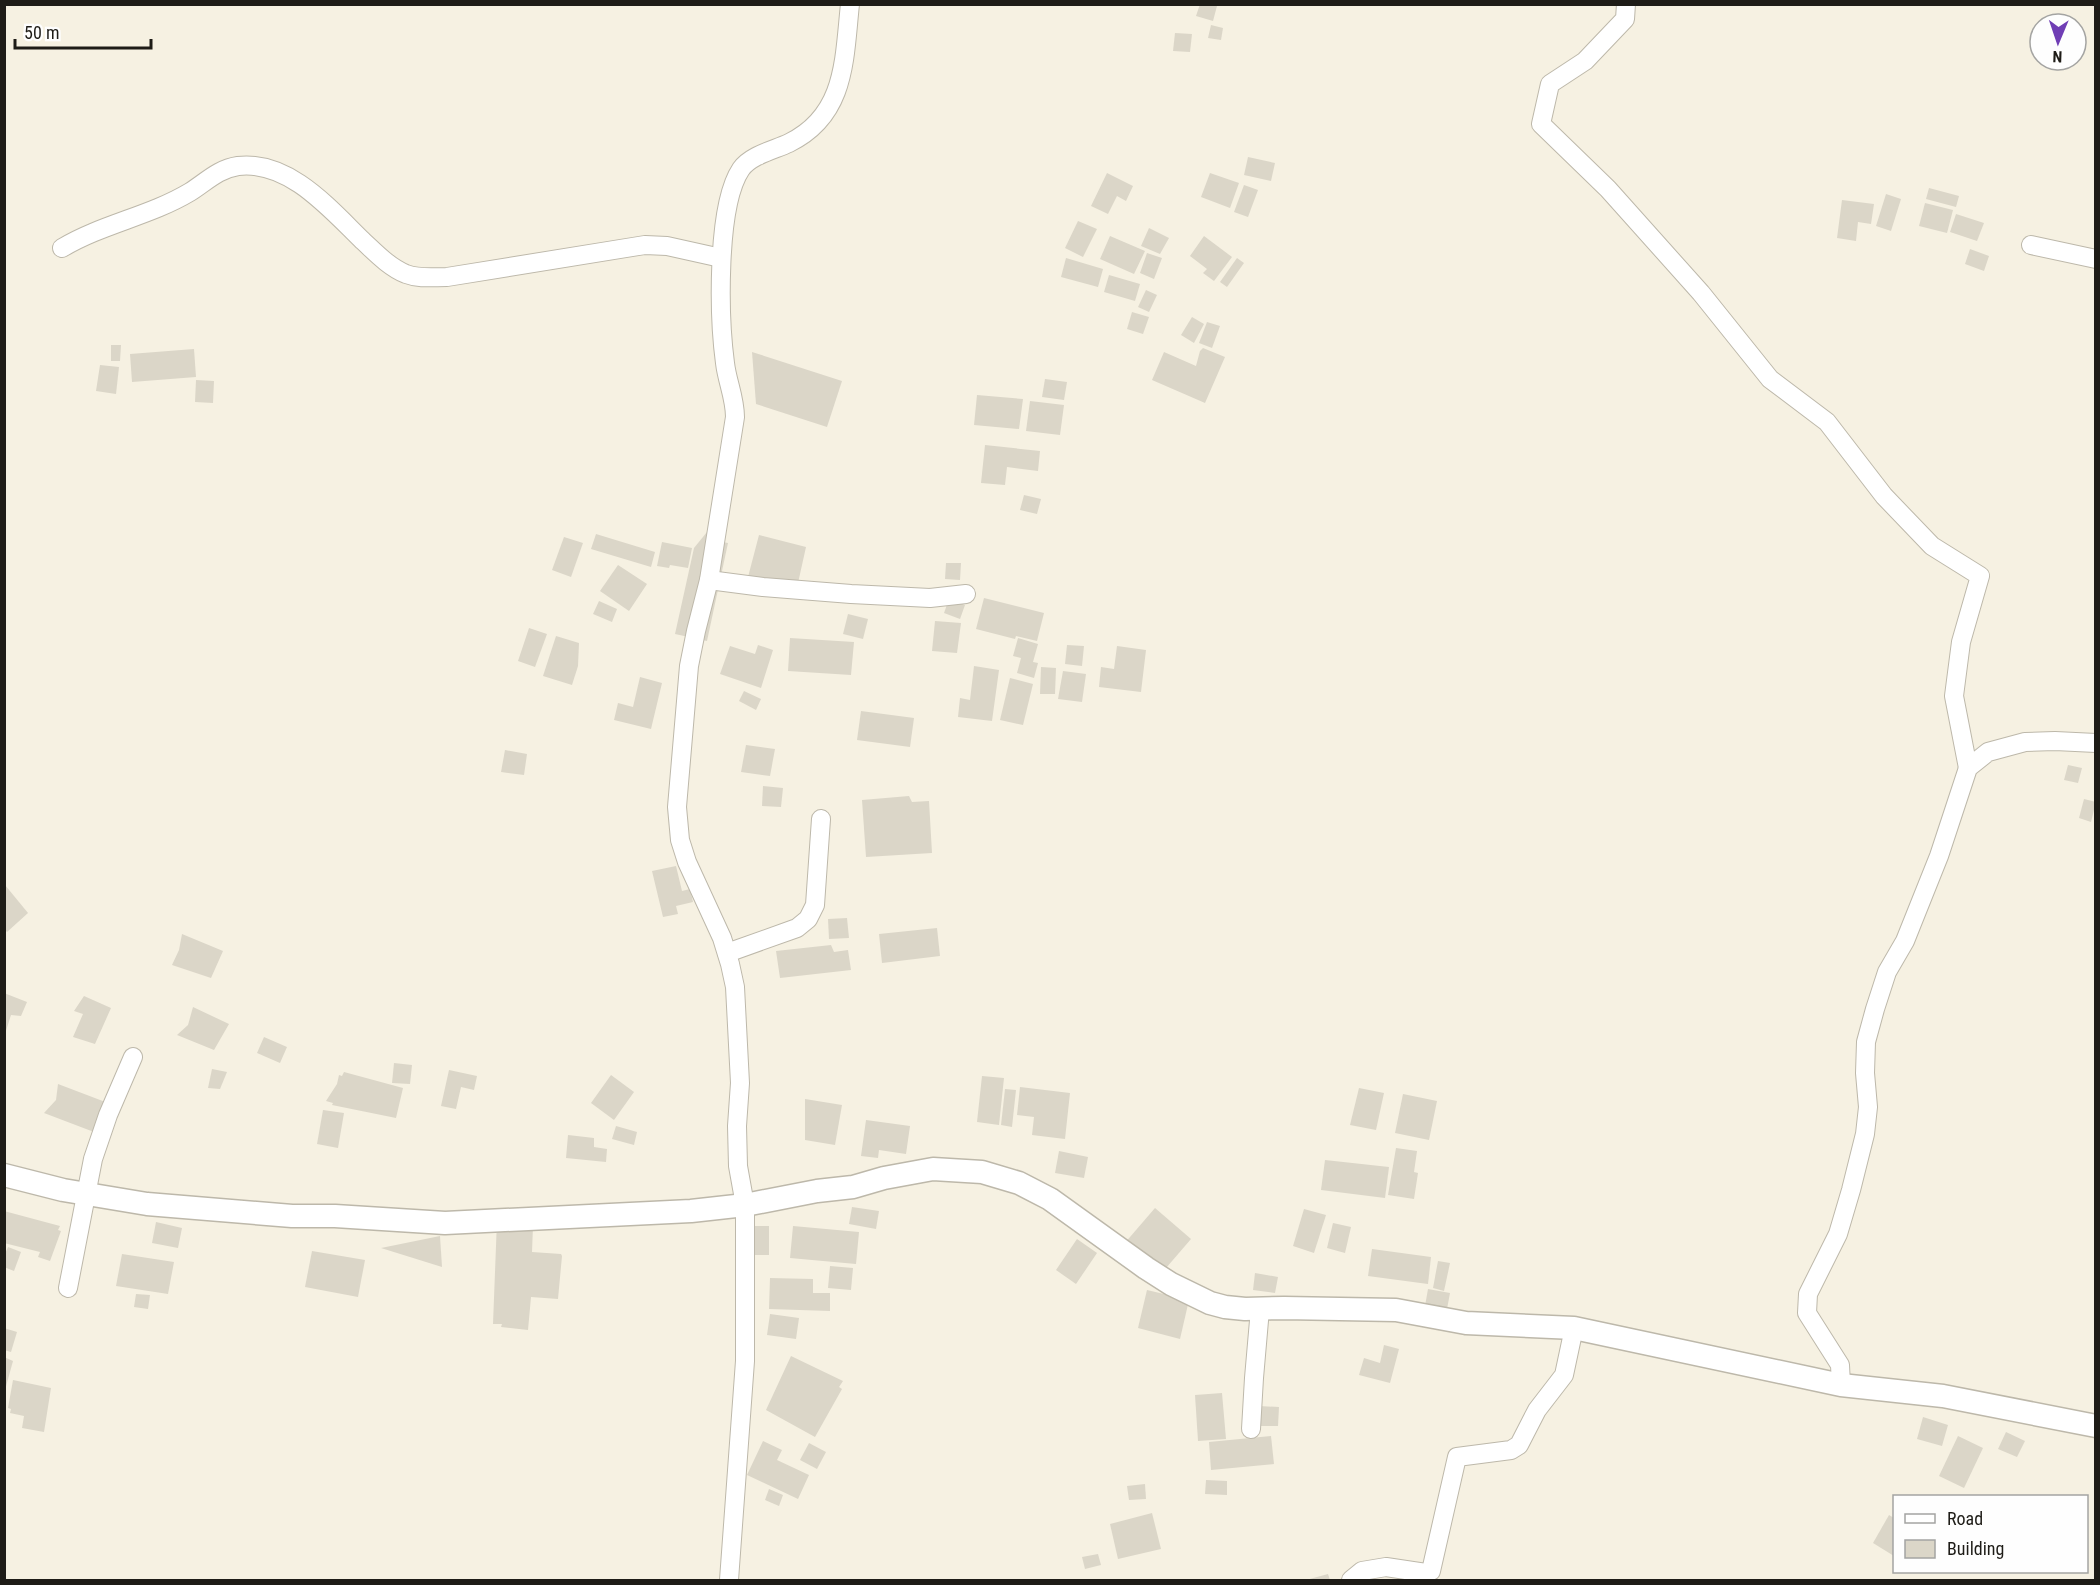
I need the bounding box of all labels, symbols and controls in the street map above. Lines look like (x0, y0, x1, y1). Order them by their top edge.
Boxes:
scale bar (15, 12, 152, 50)
north arrow (2028, 12, 2088, 72)
text: 50 m (24, 22, 59, 43)
text: N (2052, 47, 2063, 66)
legend (1893, 1495, 2088, 1573)
text: Road (1947, 1508, 1983, 1529)
text: Building (1947, 1538, 2004, 1559)

